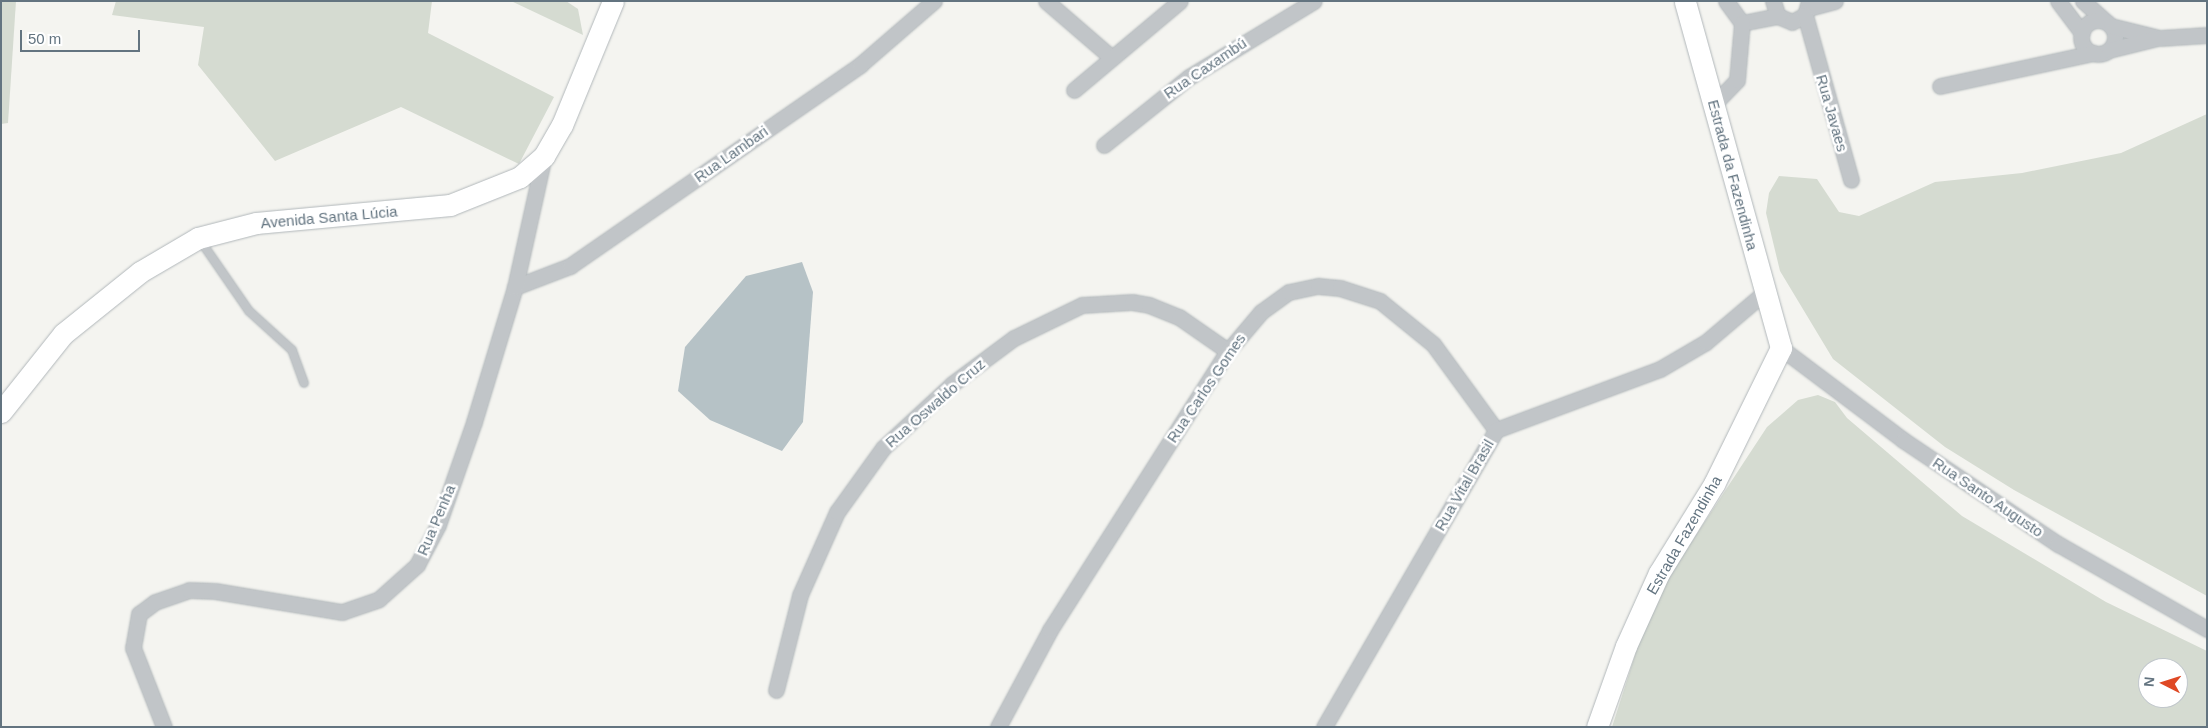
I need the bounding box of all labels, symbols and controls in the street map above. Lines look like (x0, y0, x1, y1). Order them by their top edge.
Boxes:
scale bar (22, 20, 142, 52)
text: 50 m (28, 30, 61, 47)
street label: Rua Caxambú (1160, 34, 1250, 102)
street label: Rua Javaes (1812, 72, 1852, 154)
street label: Estrada da Fazendinha (1704, 98, 1762, 252)
street label: Rua Lambari (691, 122, 771, 186)
street label: Avenida Santa Lúcia (260, 202, 398, 232)
street label: Rua Carlos Gomes (1163, 330, 1249, 446)
street label: Rua Oswaldo Cruz (882, 355, 988, 451)
street label: Rua Vital Brasil (1431, 436, 1497, 534)
street label: Rua Santo Augusto (1929, 453, 2047, 541)
street label: Estrada Fazendinha (1643, 472, 1725, 598)
street label: Rua Penha (413, 482, 459, 558)
north arrow (2138, 658, 2188, 708)
text: N (2141, 676, 2157, 688)

